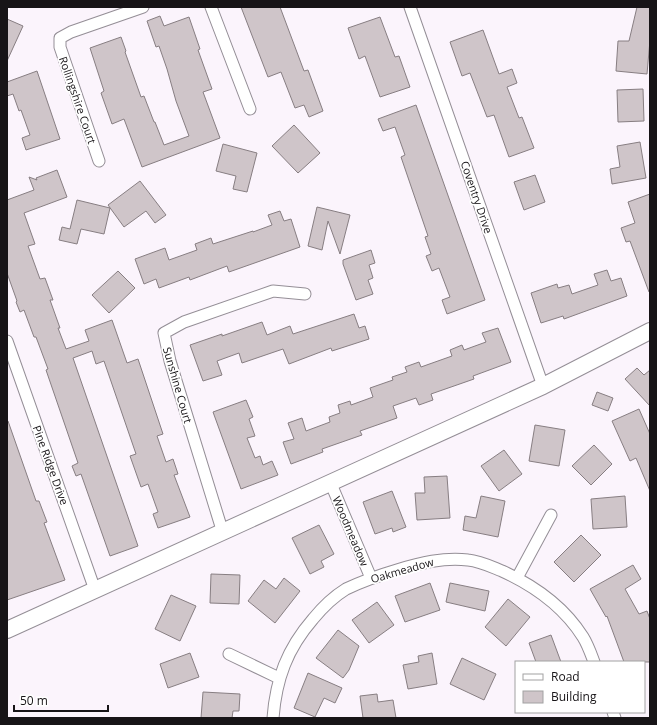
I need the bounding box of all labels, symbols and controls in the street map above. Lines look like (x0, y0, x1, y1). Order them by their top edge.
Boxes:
street label: Rollingshire Court (56, 54, 100, 146)
street label: Coventry Drive (458, 159, 496, 235)
street label: Sunshine Court (160, 345, 196, 425)
street label: Pine Ridge Drive (30, 423, 72, 507)
street label: Woodmeadow (330, 494, 373, 569)
street label: Oakmeadow (369, 554, 436, 586)
legend (515, 661, 645, 713)
text: Road (551, 668, 580, 685)
scale bar (14, 687, 108, 713)
text: Building (551, 688, 597, 705)
text: 50 m (20, 692, 48, 709)

